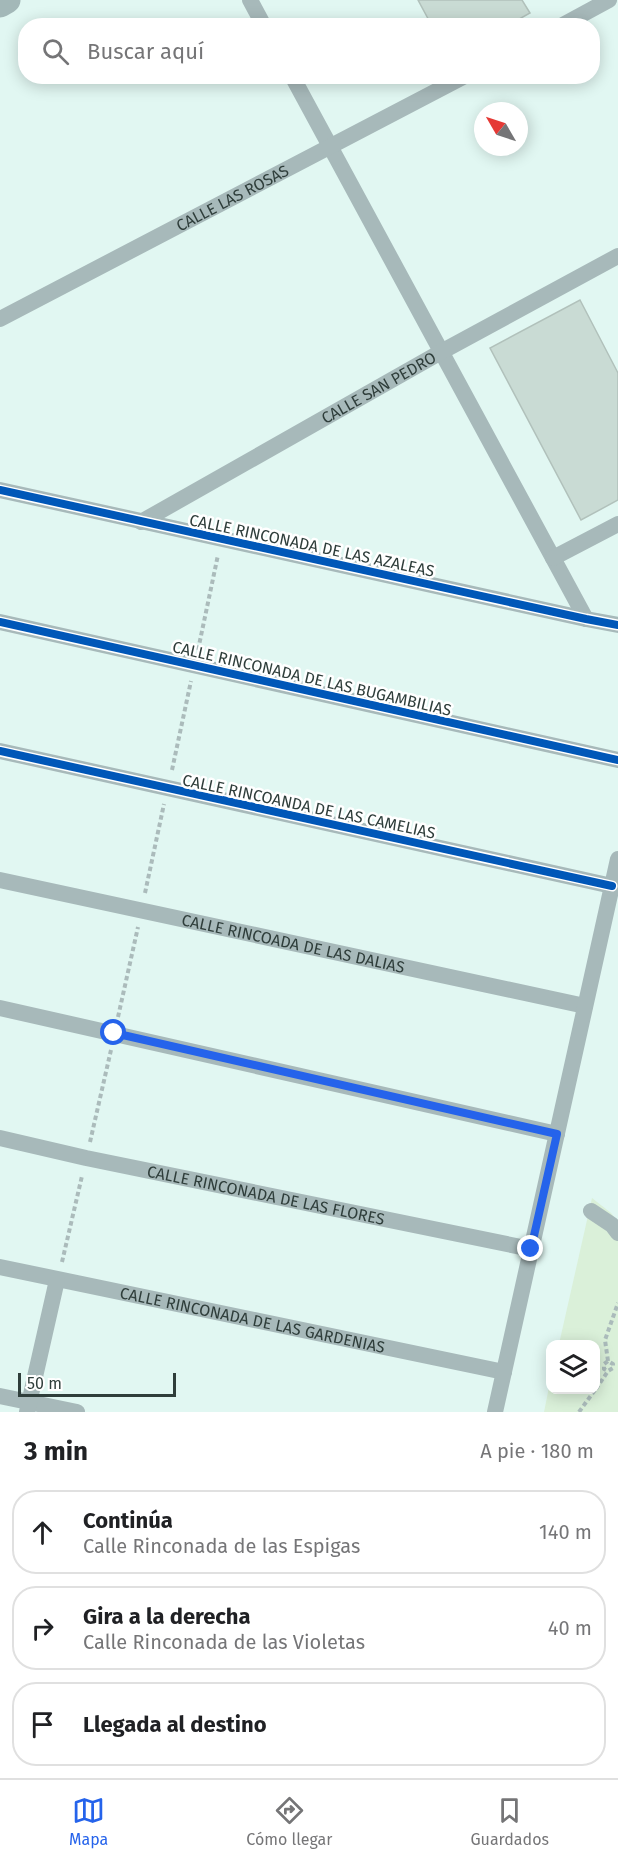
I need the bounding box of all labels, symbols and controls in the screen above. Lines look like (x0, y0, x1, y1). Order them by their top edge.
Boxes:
search box (18, 18, 600, 84)
icon: search (39, 35, 72, 68)
text: Buscar aquí (87, 38, 204, 65)
north arrow (474, 102, 528, 156)
street label: CALLE LAS ROSAS (173, 161, 292, 235)
street label: CALLE SAN PEDRO (318, 348, 439, 428)
street label: CALLE RINCONADA DE LAS AZALEAS (188, 510, 436, 581)
street label: CALLE RINCONADA DE LAS BUGAMBILIAS (171, 637, 454, 720)
street label: CALLE RINCOANDA DE LAS CAMELIAS (181, 770, 437, 843)
street label: CALLE RINCOADA DE LAS DALIAS (180, 910, 407, 977)
route start (100, 1019, 126, 1045)
street label: CALLE RINCONADA DE LAS FLORES (145, 1162, 387, 1229)
route end (517, 1235, 543, 1261)
street label: CALLE RINCONADA DE LAS GARDENIAS (118, 1283, 387, 1357)
map controls (546, 1340, 600, 1394)
button: layers (546, 1340, 600, 1394)
scale bar (18, 1370, 176, 1398)
text: 50 m (27, 1374, 62, 1393)
text: 3 min (24, 1436, 88, 1467)
text: A pie · 180 m (480, 1439, 594, 1463)
text: Continúa (83, 1507, 173, 1534)
icon: ahead (26, 1516, 59, 1549)
text: 140 m (539, 1520, 592, 1544)
text: Calle Rinconada de las Espigas (83, 1534, 360, 1558)
text: Gira a la derecha (83, 1603, 251, 1630)
icon: right (26, 1612, 59, 1645)
text: 40 m (548, 1616, 592, 1640)
text: Calle Rinconada de las Violetas (83, 1630, 365, 1654)
icon: arrive (26, 1708, 59, 1741)
text: Llegada al destino (83, 1711, 267, 1738)
tab: Mapa (69, 1794, 108, 1849)
tab: Cómo llegar (246, 1794, 332, 1849)
tab: Guardados (470, 1794, 549, 1849)

